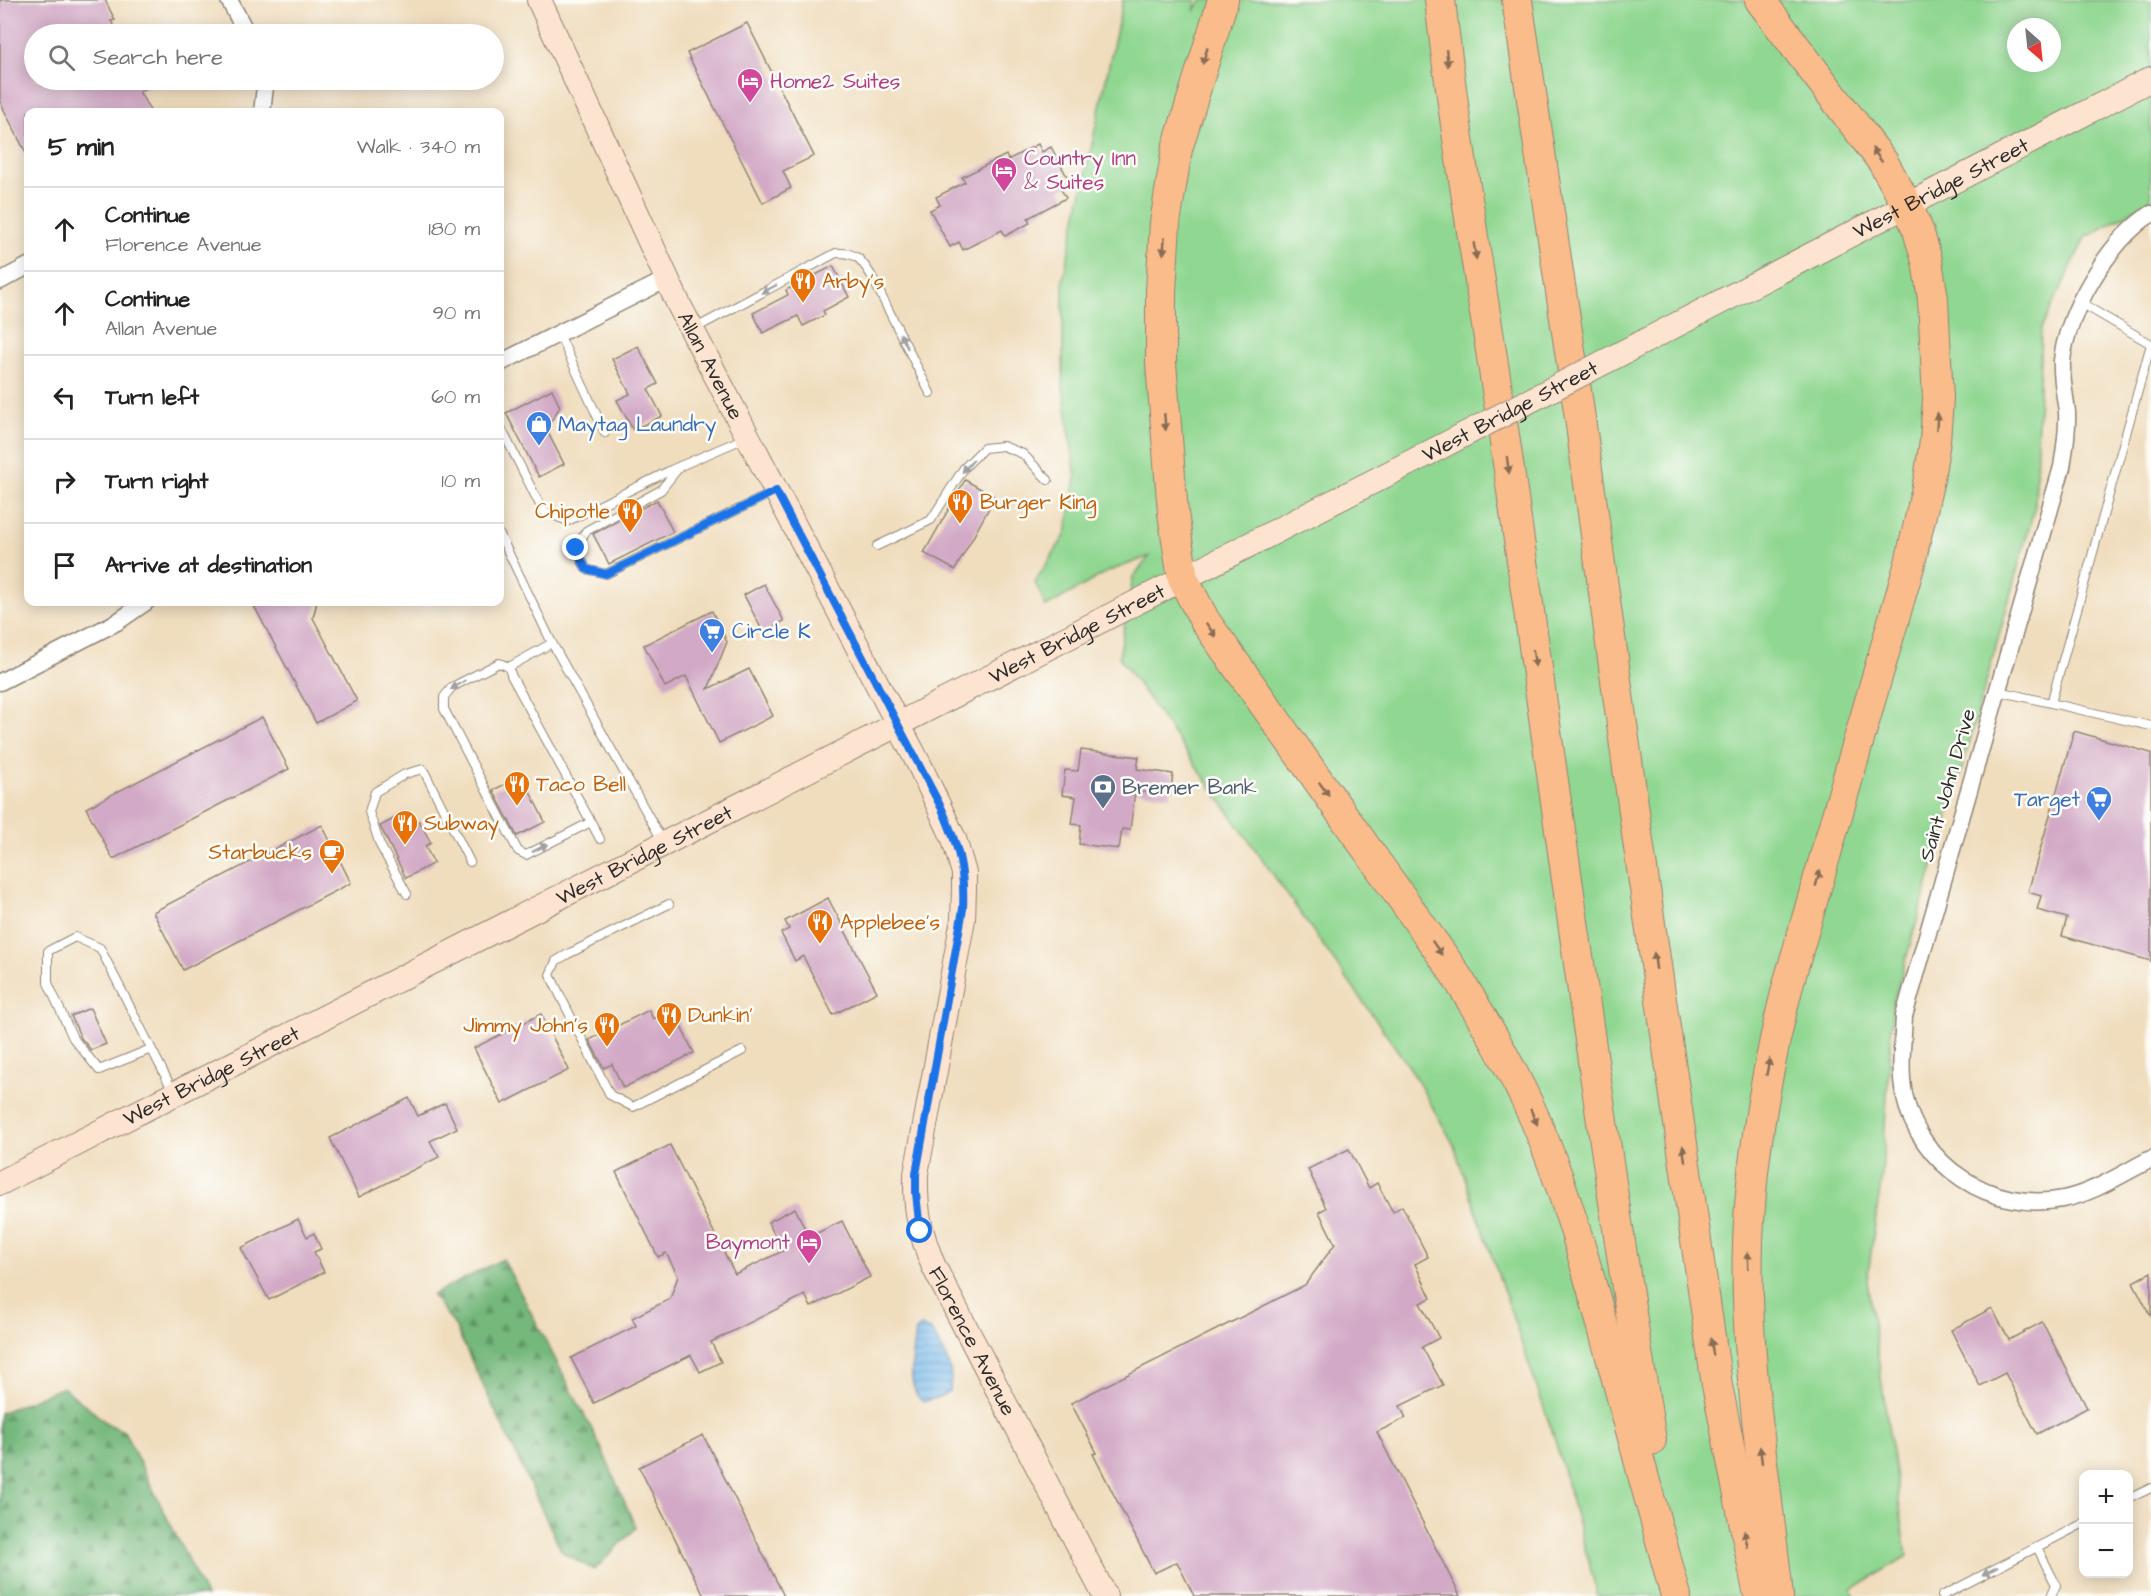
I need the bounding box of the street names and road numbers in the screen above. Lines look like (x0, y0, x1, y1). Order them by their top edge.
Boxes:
street label: West Bridge Street (1848, 130, 2034, 246)
street label: Allan Avenue (670, 307, 750, 425)
street label: West Bridge Street (1417, 354, 1604, 469)
street label: West Bridge Street (984, 576, 1171, 691)
street label: Saint John Drive (1912, 705, 1983, 865)
street label: West Bridge Street (551, 798, 738, 912)
street label: West Bridge Street (118, 1019, 305, 1133)
street label: Florence Avenue (921, 1262, 1023, 1421)

